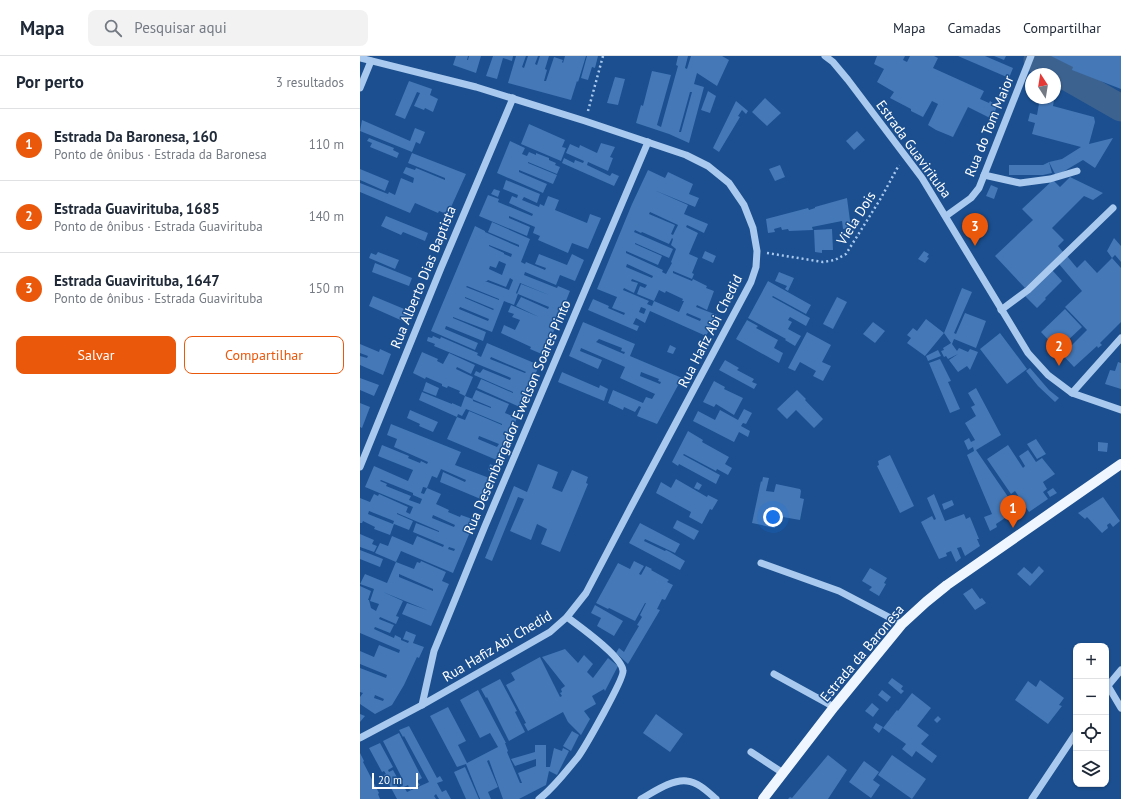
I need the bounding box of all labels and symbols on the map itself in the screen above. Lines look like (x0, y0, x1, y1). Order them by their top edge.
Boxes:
north arrow (1025, 68, 1061, 104)
street label: Rua do Tom Maior (961, 73, 1018, 179)
street label: Estrada Guavirituba (872, 96, 956, 202)
street label: Viela Dois (832, 188, 880, 249)
street label: Rua Alberto Dias Baptista (386, 203, 460, 351)
pin: 3 (962, 213, 988, 246)
street label: Rua Hafiz Abi Chedid (674, 272, 746, 390)
street label: Rua Desembargador Ewelson Soares Pinto (459, 297, 575, 537)
pin: 2 (1046, 333, 1072, 366)
pin: 1 (1000, 495, 1026, 528)
your location (763, 507, 783, 527)
street label: Estrada da Baronesa (816, 601, 908, 705)
street label: Rua Hafiz Abi Chedid (439, 606, 555, 686)
scale bar (372, 771, 418, 790)

